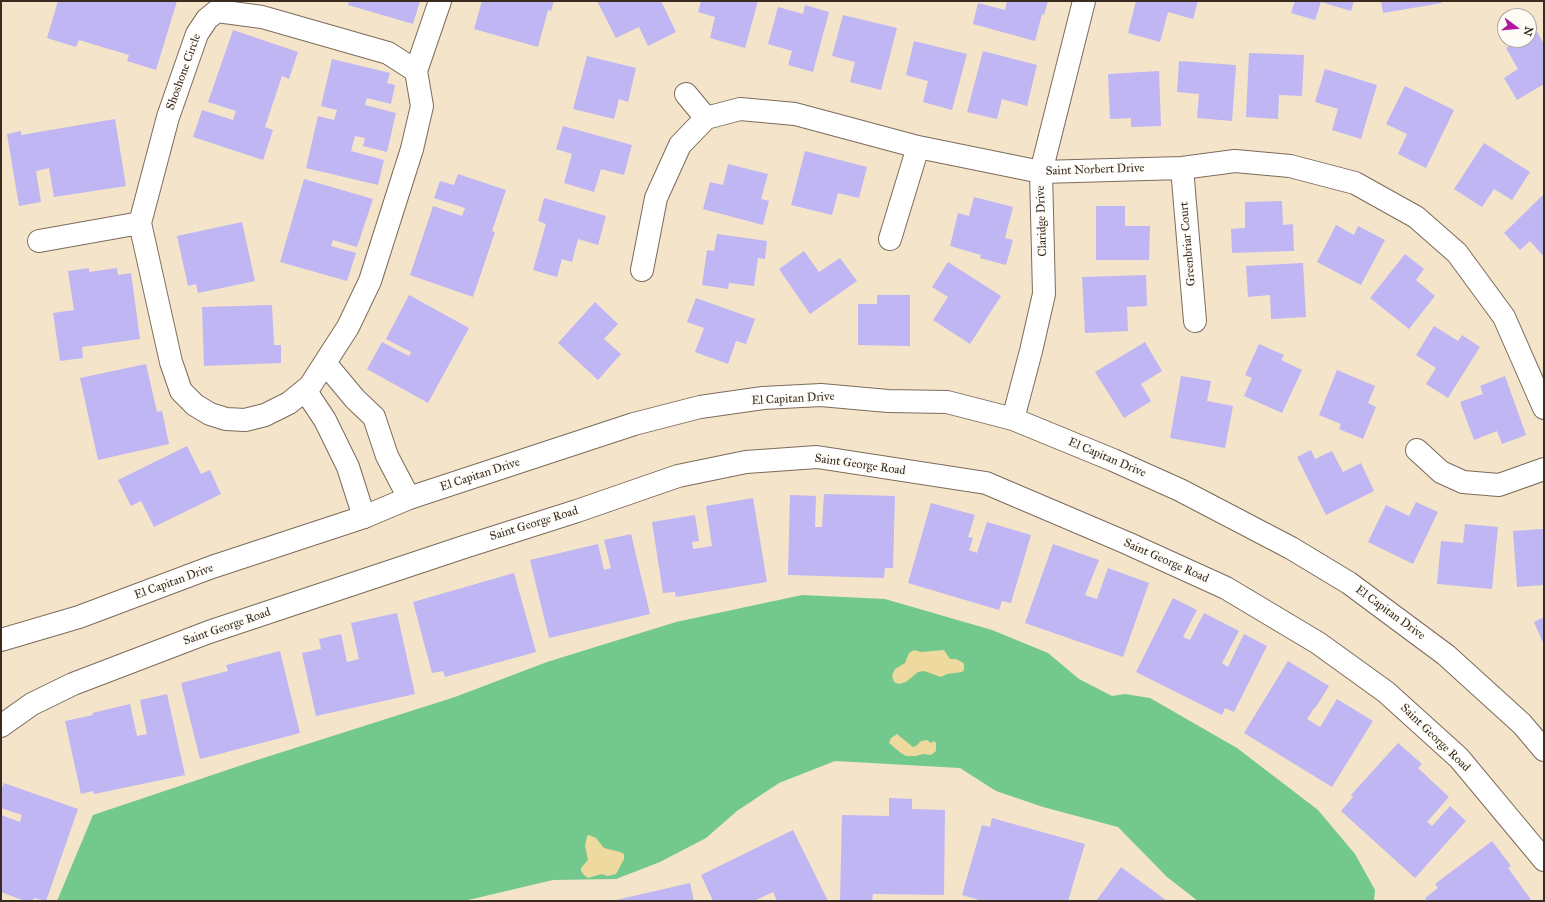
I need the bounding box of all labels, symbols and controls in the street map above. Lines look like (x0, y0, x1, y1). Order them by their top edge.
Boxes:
north arrow (1497, 8, 1537, 48)
text: N (1521, 25, 1536, 37)
street label: Shoshone Circle (164, 32, 204, 112)
street label: Saint Norbert Drive (1045, 161, 1145, 179)
street label: Claridge Drive (1034, 185, 1050, 257)
street label: Greenbriar Court (1177, 201, 1199, 287)
street label: El Capitan Drive (751, 390, 835, 408)
street label: El Capitan Drive (1066, 435, 1148, 481)
street label: Saint George Road (814, 451, 906, 479)
street label: El Capitan Drive (438, 455, 522, 495)
street label: Saint George Road (488, 504, 580, 544)
street label: Saint George Road (1121, 536, 1211, 586)
street label: El Capitan Drive (133, 561, 215, 603)
street label: El Capitan Drive (1352, 583, 1428, 643)
street label: Saint George Road (181, 605, 273, 649)
street label: Saint George Road (1397, 701, 1473, 775)

